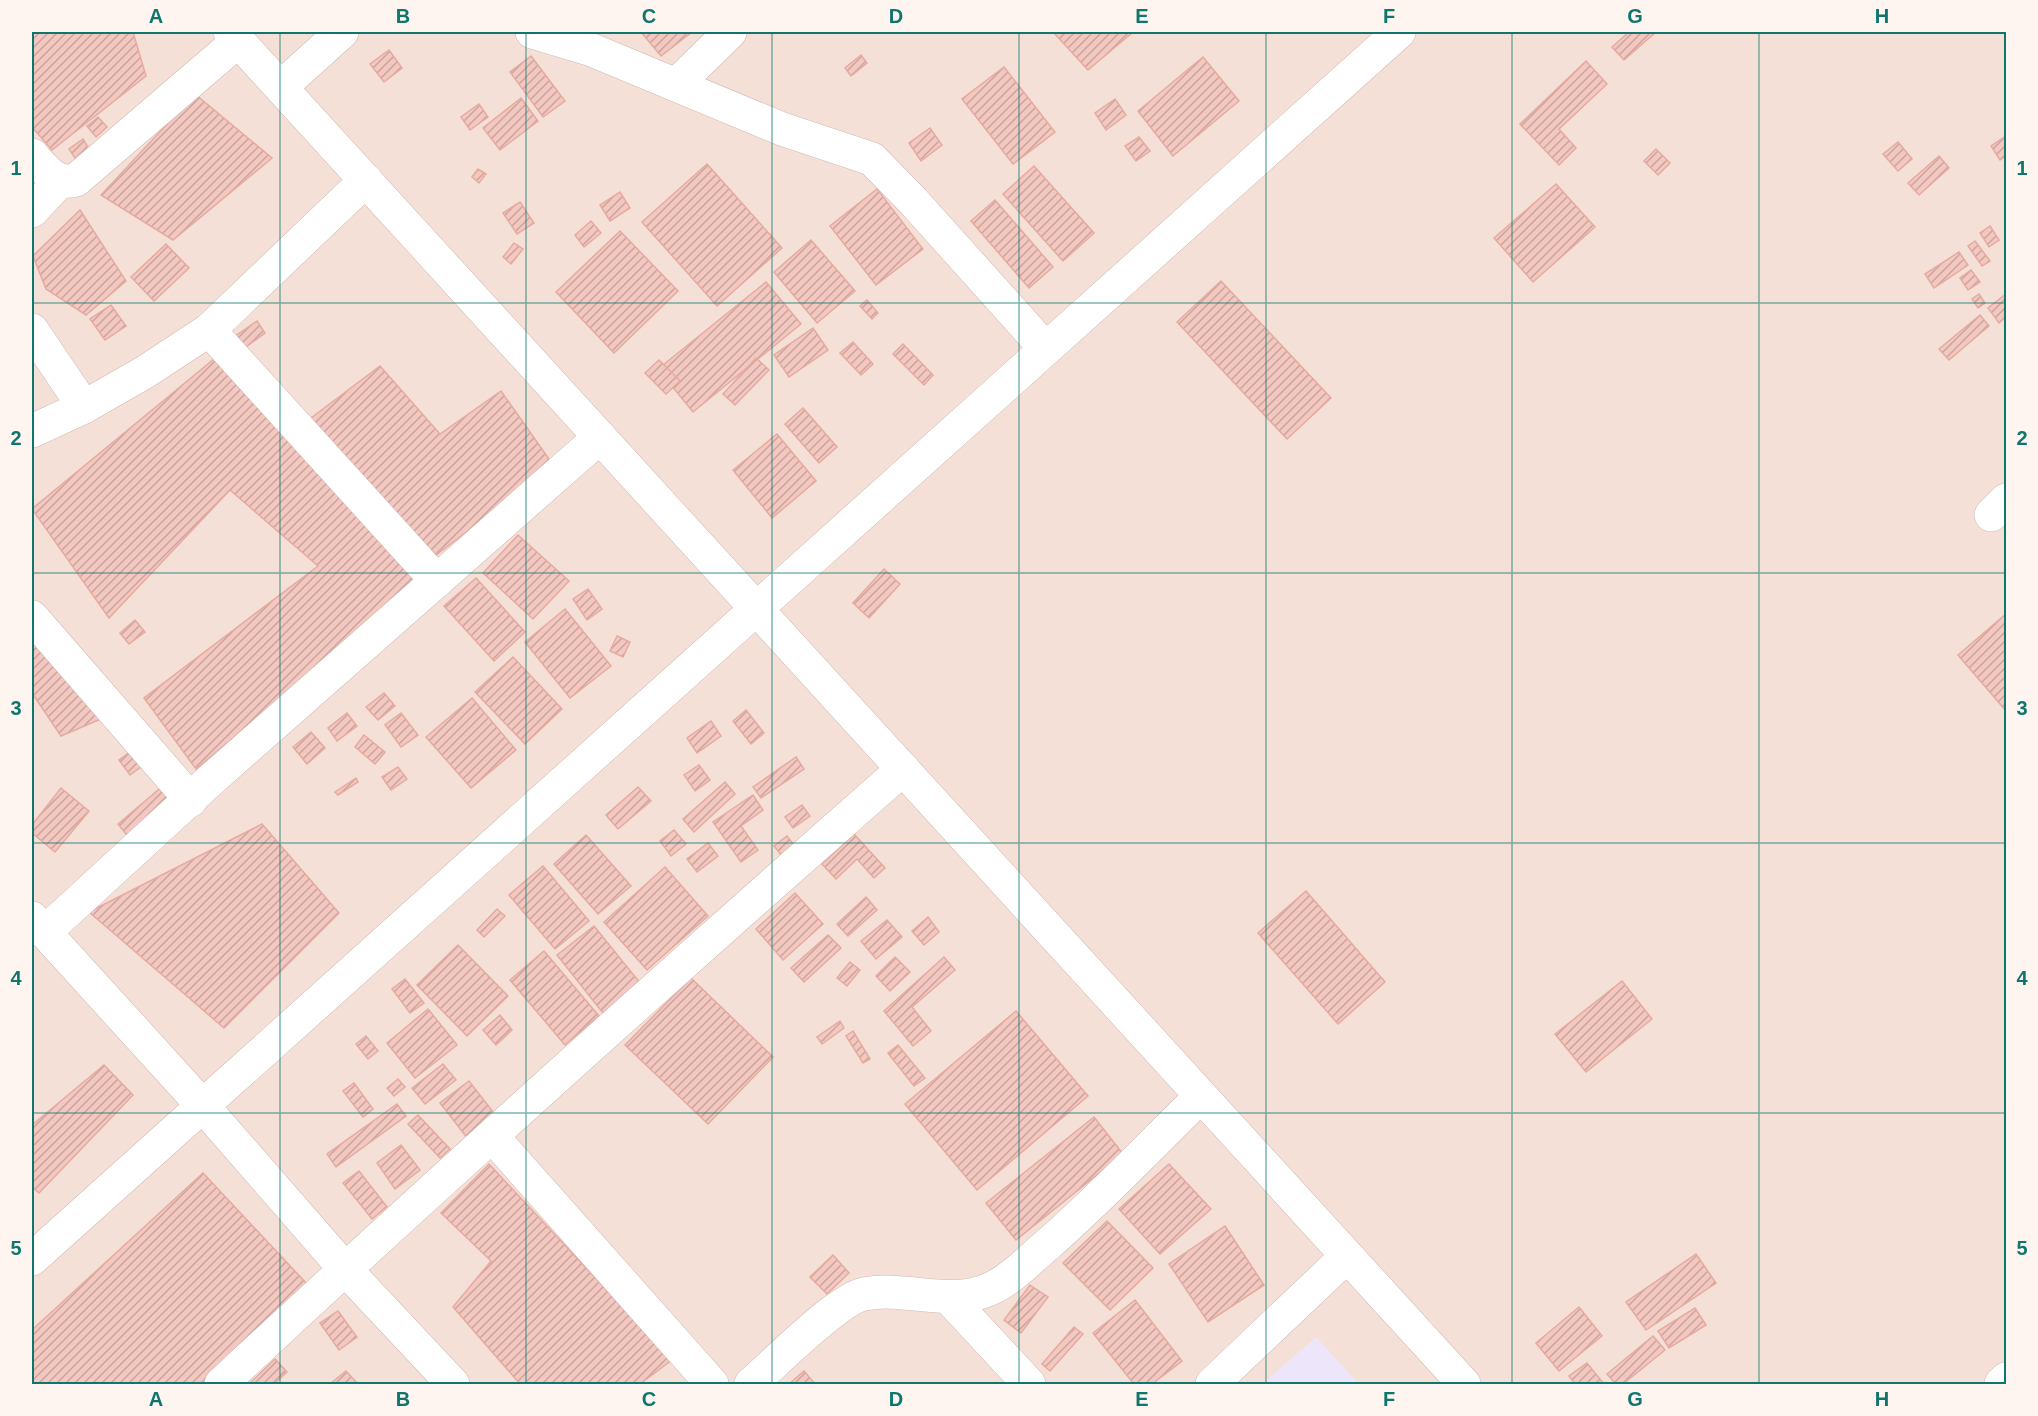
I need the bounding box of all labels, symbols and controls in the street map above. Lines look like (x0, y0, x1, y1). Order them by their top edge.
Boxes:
text: A (149, 5, 163, 27)
text: B (396, 5, 410, 27)
text: C (642, 5, 656, 27)
text: D (889, 5, 903, 27)
text: E (1135, 5, 1149, 27)
text: F (1383, 5, 1395, 27)
text: G (1627, 5, 1643, 27)
text: H (1875, 5, 1889, 27)
text: 1 (10, 157, 22, 179)
text: 1 (2016, 157, 2028, 179)
text: 2 (10, 427, 22, 449)
text: 2 (2016, 427, 2028, 449)
text: 3 (10, 697, 22, 719)
text: 3 (2016, 697, 2028, 719)
text: 4 (10, 967, 22, 989)
text: 4 (2016, 967, 2028, 989)
text: 5 (10, 1237, 22, 1259)
text: 5 (2016, 1237, 2028, 1259)
text: A (149, 1388, 163, 1410)
text: B (396, 1388, 410, 1410)
text: C (642, 1388, 656, 1410)
text: D (889, 1388, 903, 1410)
text: E (1135, 1388, 1149, 1410)
text: F (1383, 1388, 1395, 1410)
text: G (1627, 1388, 1643, 1410)
text: H (1875, 1388, 1889, 1410)

